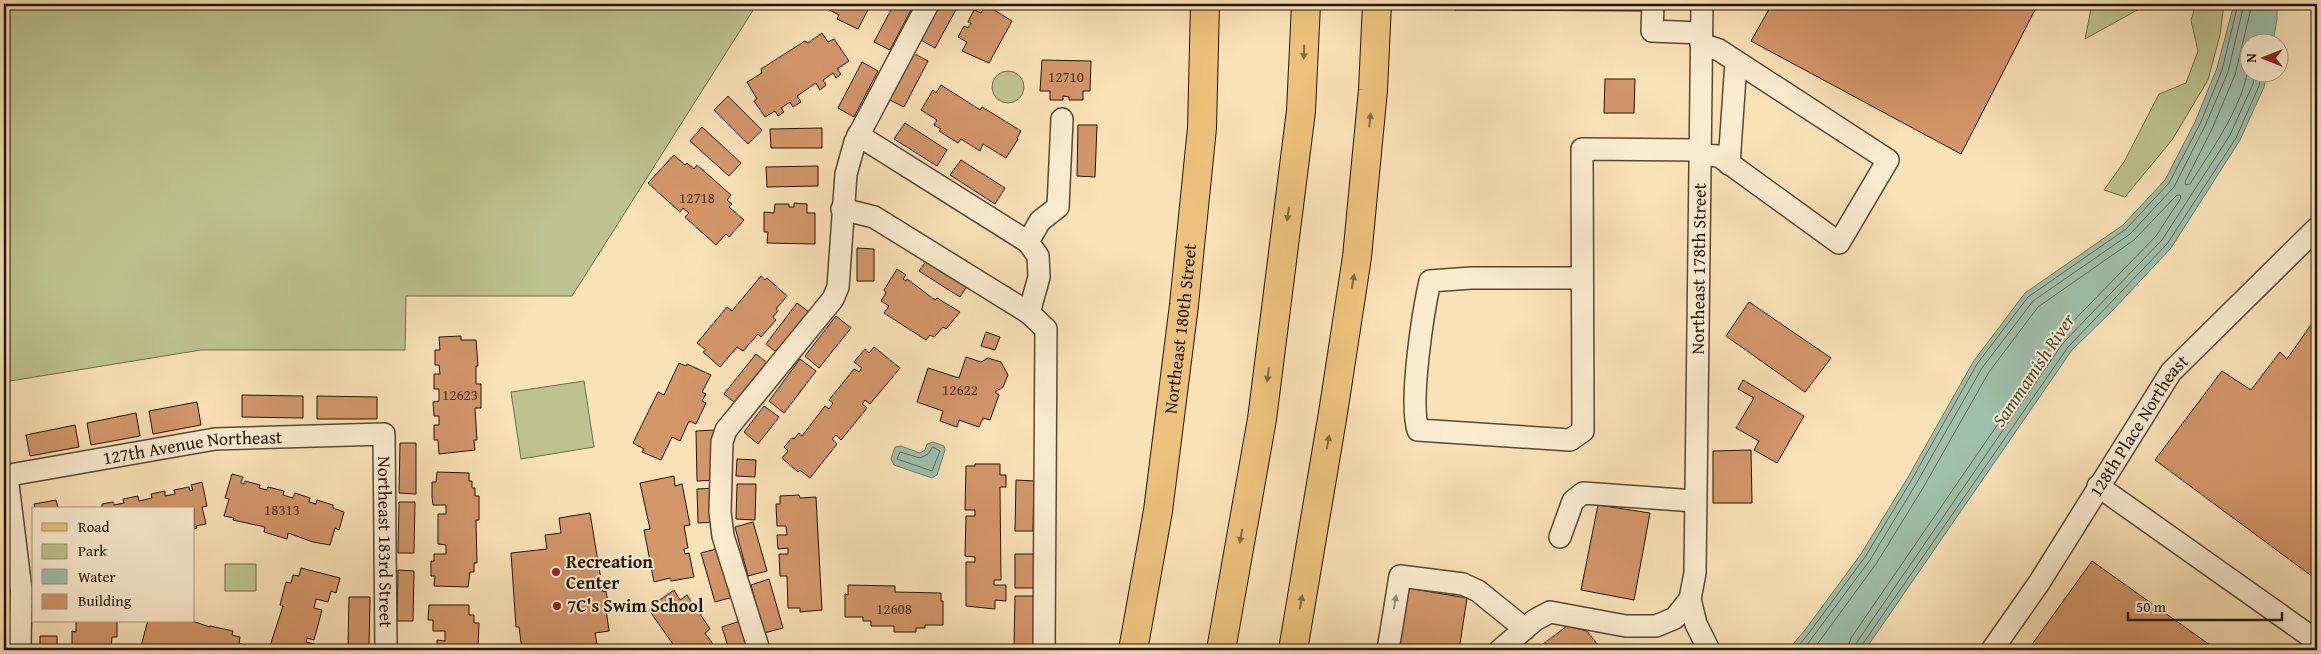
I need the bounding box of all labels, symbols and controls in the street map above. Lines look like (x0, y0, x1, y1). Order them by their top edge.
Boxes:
north arrow (2238, 32, 2288, 82)
one-way arrow (1299, 45, 1307, 61)
text: N (2241, 53, 2261, 63)
house number: 12710 (1048, 66, 1084, 87)
one-way arrow (1367, 112, 1375, 128)
street label: Northeast 178th Street (1684, 182, 1713, 355)
house number: 12718 (679, 187, 715, 208)
one-way arrow (1284, 206, 1292, 222)
street label: Northeast 180th Street (1156, 241, 1203, 415)
one-way arrow (1349, 273, 1357, 289)
water label: Sammamish River (1985, 307, 2082, 432)
street label: 128th Place Northeast (2082, 348, 2195, 502)
one-way arrow (1264, 368, 1272, 384)
house number: 12622 (942, 379, 978, 400)
house number: 12623 (442, 384, 478, 405)
street label: 127th Avenue Northeast (101, 423, 283, 471)
one-way arrow (1325, 434, 1333, 450)
street label: Northeast 183rd Street (371, 456, 400, 628)
house number: 18313 (264, 499, 300, 520)
legend (32, 507, 195, 622)
text: Road (78, 516, 109, 537)
one-way arrow (1237, 528, 1245, 544)
text: Park (78, 540, 107, 561)
place label: Recreation Center (566, 548, 653, 596)
text: Water (78, 566, 116, 587)
marker: Recreation Center (550, 566, 562, 578)
scale bar (2128, 589, 2282, 621)
text: Building (78, 590, 132, 611)
place label: 7C's Swim School (567, 592, 704, 619)
one-way arrow (1297, 594, 1305, 610)
one-way arrow (1392, 594, 1400, 610)
text: 50 m (2136, 596, 2167, 617)
house number: 12608 (876, 598, 912, 619)
marker: 7C's Swim School (551, 600, 563, 612)

